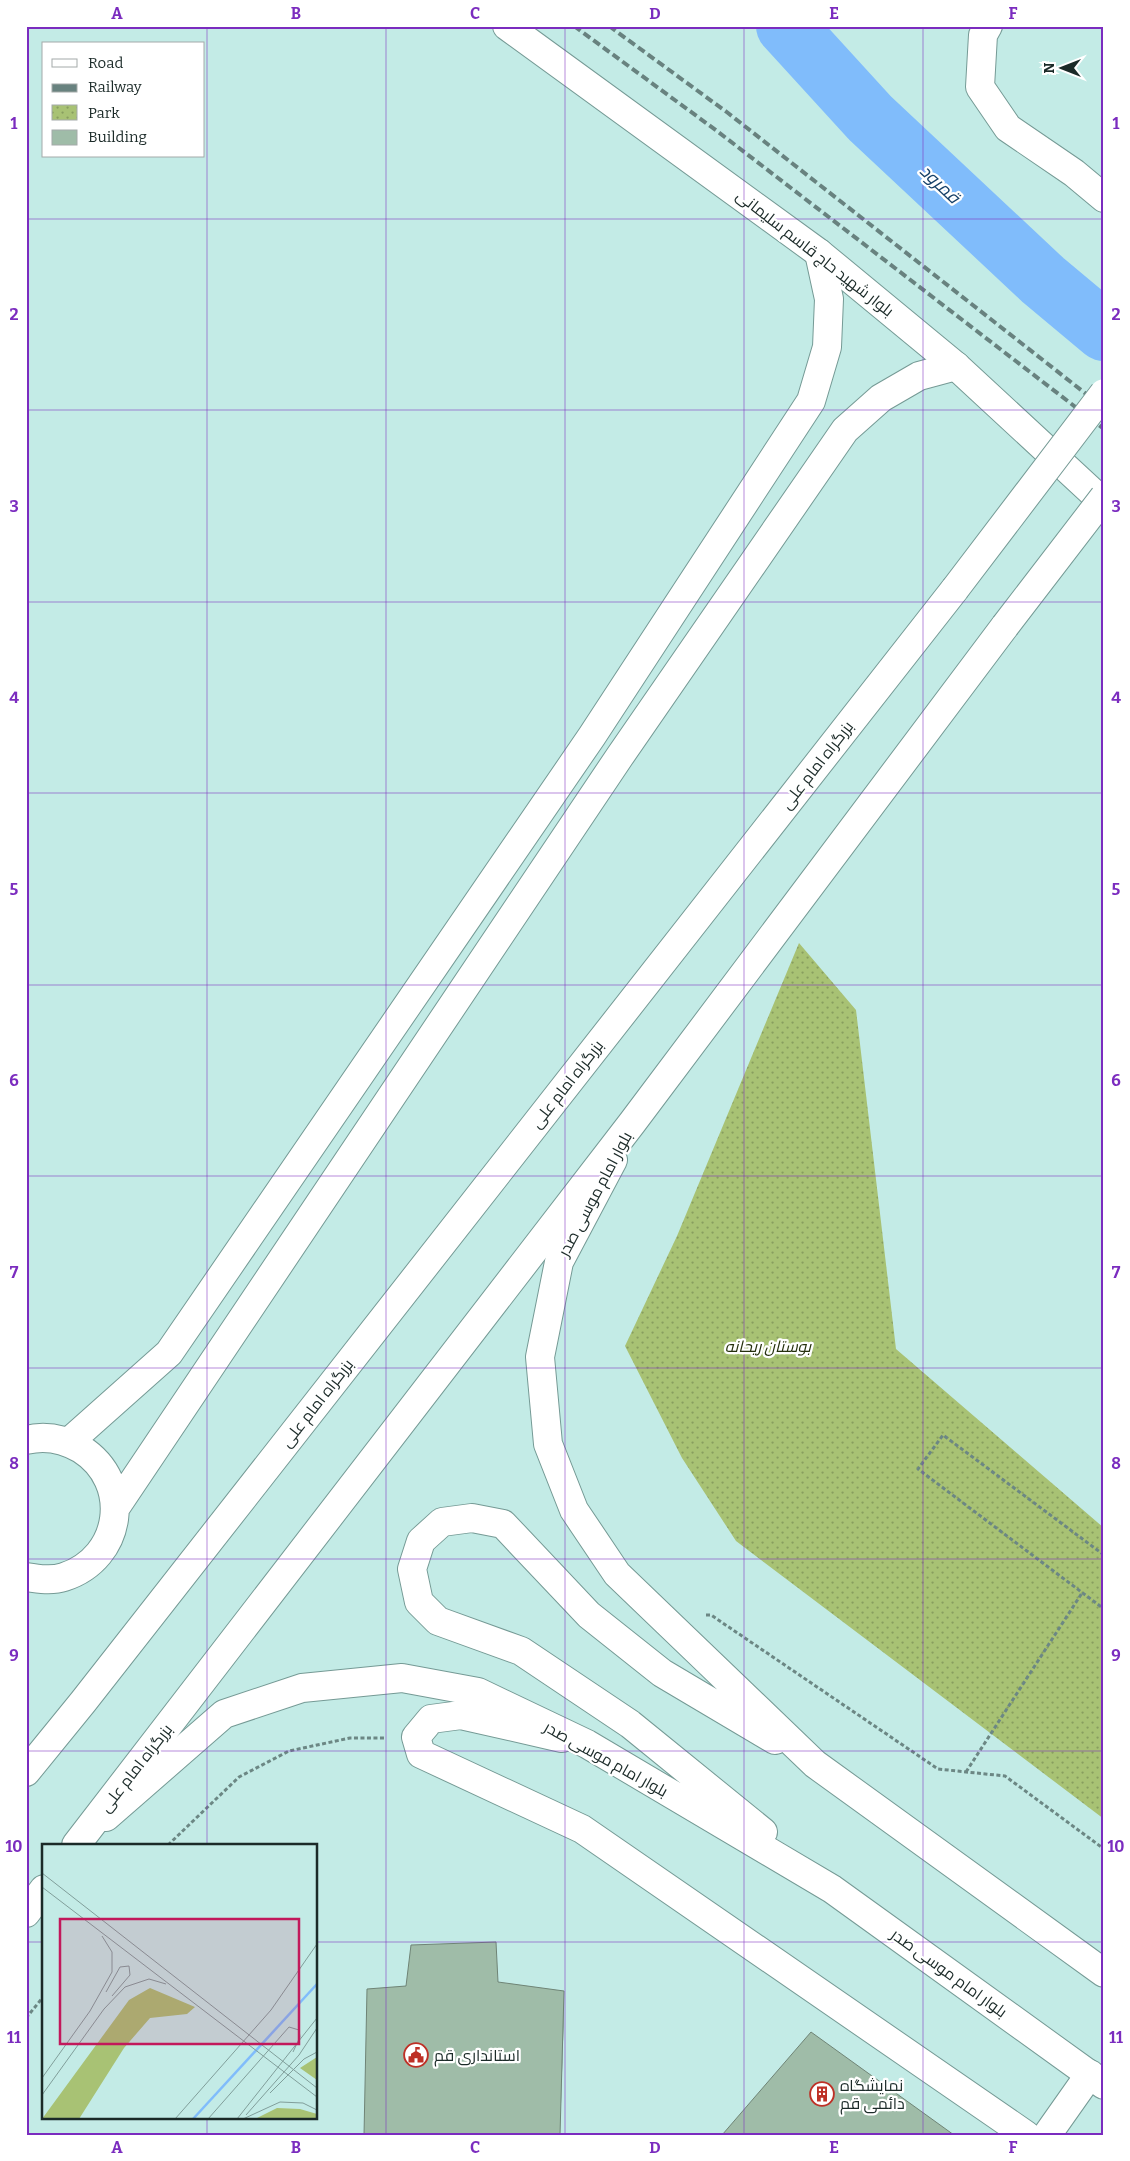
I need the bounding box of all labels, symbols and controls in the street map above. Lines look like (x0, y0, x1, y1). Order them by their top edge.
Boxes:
text: A (111, 4, 123, 23)
text: B (291, 4, 301, 23)
text: C (470, 4, 480, 23)
text: D (649, 4, 661, 23)
text: E (829, 4, 839, 23)
text: F (1009, 4, 1018, 23)
legend (42, 42, 205, 158)
north arrow (1038, 42, 1088, 92)
text: Road (88, 54, 123, 72)
text: N (1041, 62, 1058, 73)
text: Railway (88, 78, 142, 96)
text: Park (88, 104, 120, 122)
text: 1 (11, 114, 18, 133)
text: 1 (1113, 114, 1120, 133)
text: Building (88, 128, 147, 146)
water label: قمرود (915, 160, 965, 209)
street label: بلوار شهید حاج قاسم سلیمانی (731, 186, 898, 322)
text: 2 (9, 305, 19, 324)
text: 2 (1111, 305, 1121, 324)
text: 3 (9, 497, 19, 516)
text: 3 (1111, 497, 1121, 516)
text: 4 (9, 688, 19, 707)
text: 4 (1111, 688, 1121, 707)
street label: بزرگراه امام علی (777, 717, 859, 814)
text: 5 (10, 880, 19, 899)
text: 5 (1112, 880, 1121, 899)
street label: بزرگراه امام علی (527, 1036, 609, 1133)
text: 6 (9, 1071, 19, 1090)
text: 6 (1111, 1071, 1121, 1090)
street label: بلوار امام موسی صدر (554, 1128, 638, 1261)
text: 7 (10, 1263, 19, 1282)
text: 7 (1112, 1263, 1121, 1282)
park label: بوستان ریحانه (725, 1337, 812, 1356)
street label: بزرگراه امام علی (277, 1355, 359, 1452)
text: 8 (9, 1454, 19, 1473)
text: 8 (1111, 1454, 1121, 1473)
text: 9 (9, 1646, 19, 1665)
text: 9 (1111, 1646, 1121, 1665)
street label: بلوار امام موسی صدر (539, 1717, 671, 1803)
street label: بزرگراه امام علی (96, 1720, 178, 1817)
text: 10 (5, 1837, 23, 1856)
text: 10 (1107, 1837, 1125, 1856)
inset map (42, 1844, 318, 2118)
street label: بلوار امام موسی صدر (885, 1924, 1011, 2023)
text: 11 (7, 2028, 21, 2047)
text: 11 (1109, 2028, 1123, 2047)
public building icon: استانداری قم (403, 2042, 429, 2068)
place label: استانداری قم (434, 2046, 520, 2067)
place label: نمایشگاه دائمی قم (840, 2076, 905, 2115)
building icon: نمایشگاه دائمی قم (809, 2081, 835, 2107)
text: A (111, 2138, 123, 2157)
text: B (291, 2138, 301, 2157)
text: C (470, 2138, 480, 2157)
text: D (649, 2138, 661, 2157)
text: E (829, 2138, 839, 2157)
text: F (1009, 2138, 1018, 2157)

